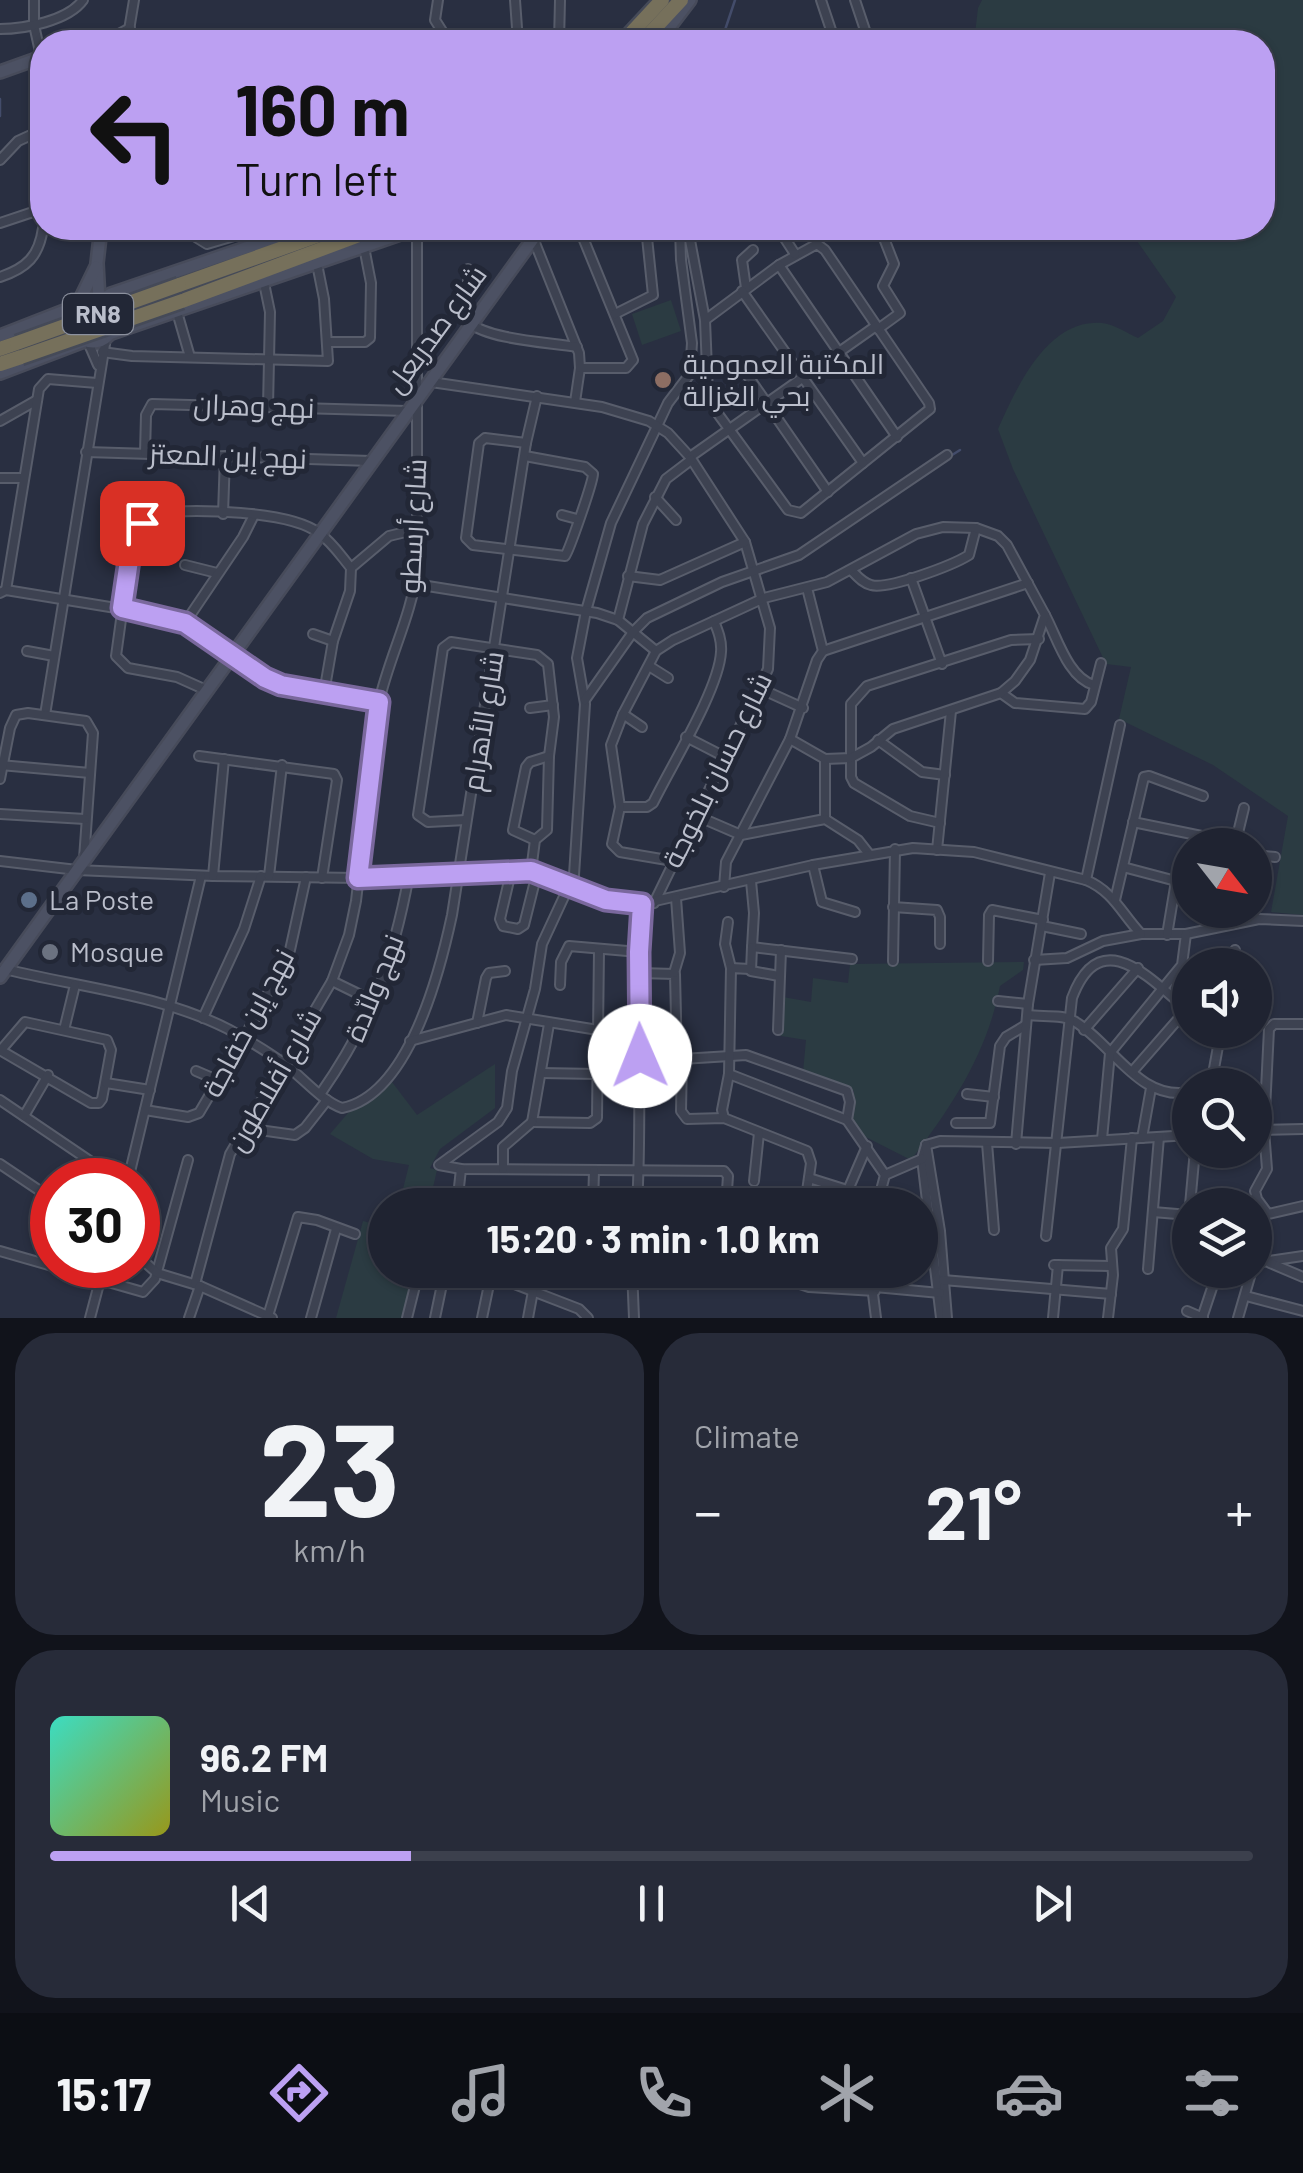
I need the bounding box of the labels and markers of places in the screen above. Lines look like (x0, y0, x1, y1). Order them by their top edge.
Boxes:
place label: المكتبة العمومية بحي الغزالة (683, 346, 884, 418)
marker: المكتبة العمومية بحي الغزالة (652, 369, 674, 391)
pin (100, 481, 185, 566)
place label: La Poste (49, 882, 154, 916)
marker: La Poste (18, 889, 40, 911)
place label: Mosque (70, 934, 164, 968)
marker: Mosque (39, 941, 61, 963)

